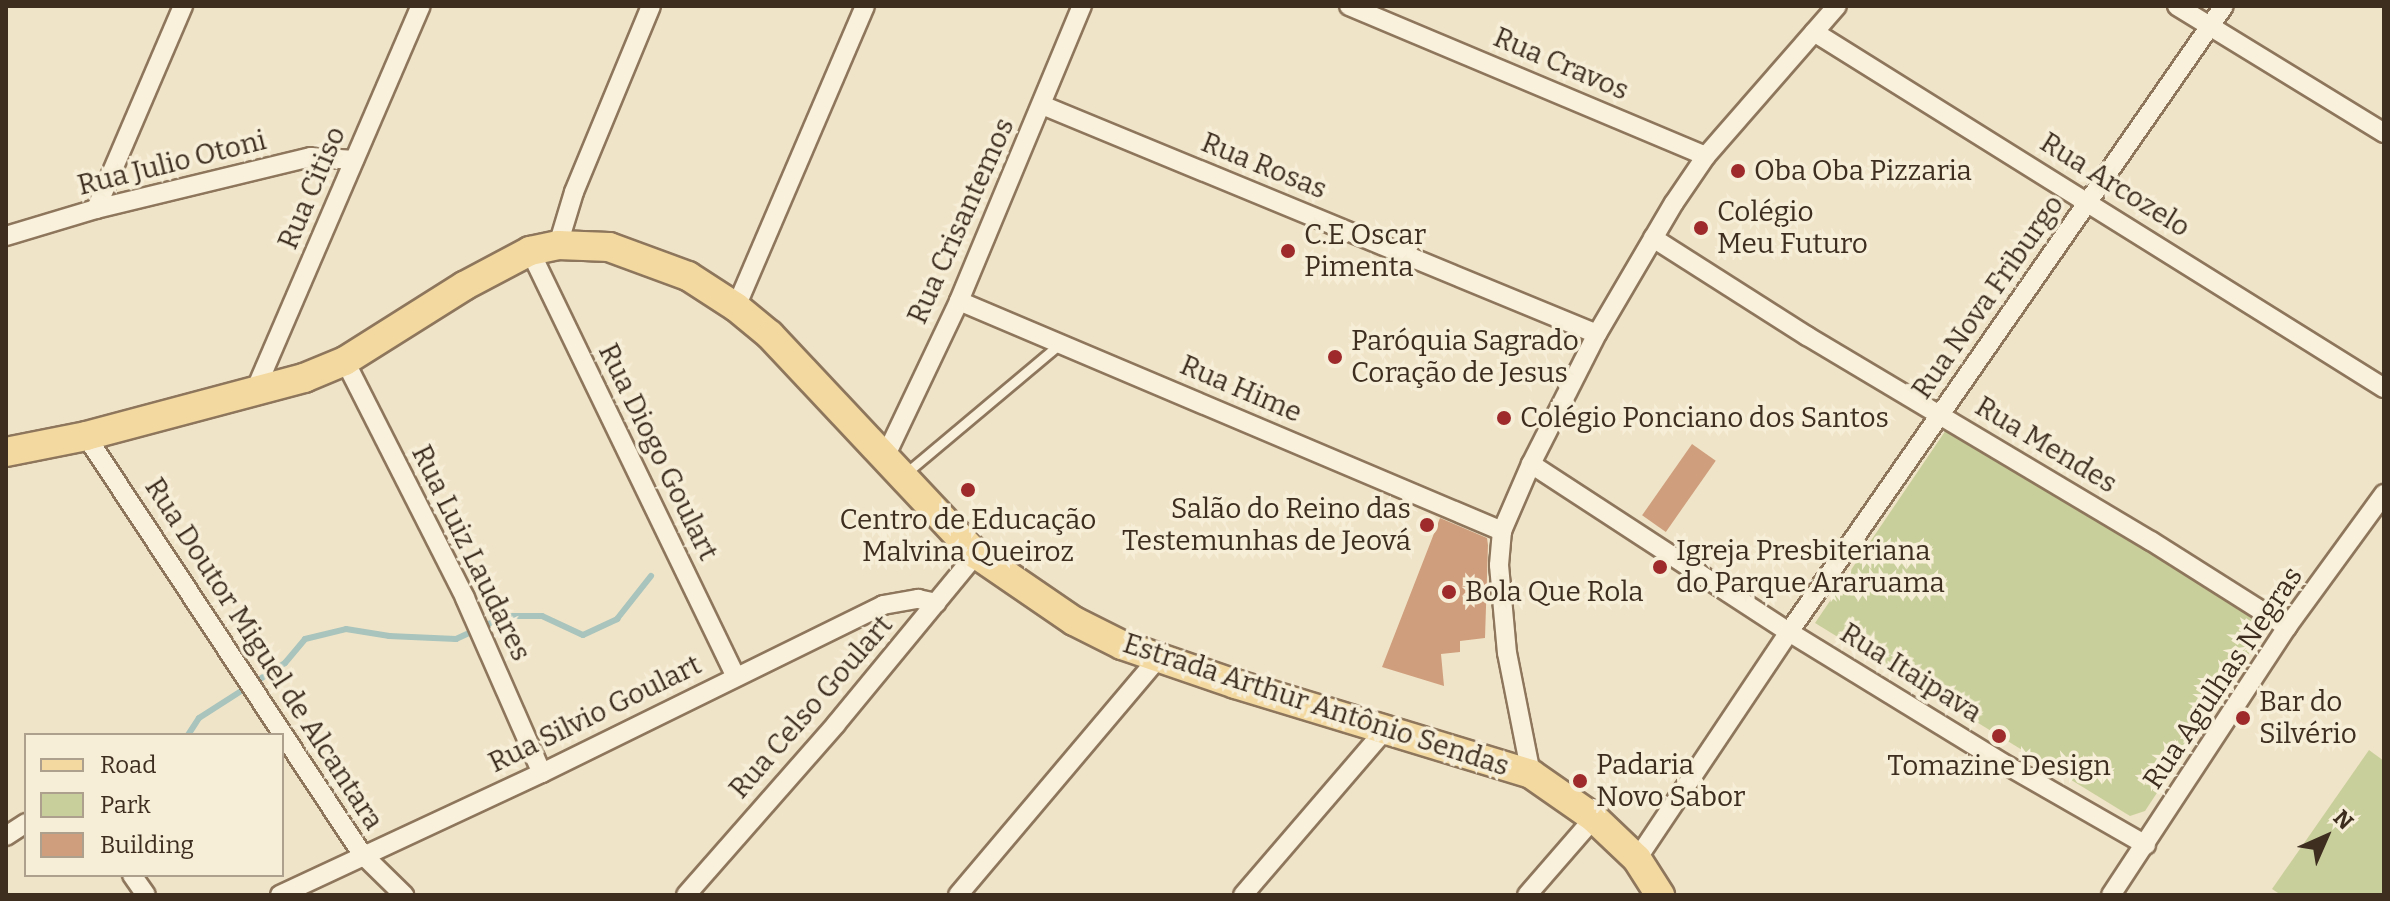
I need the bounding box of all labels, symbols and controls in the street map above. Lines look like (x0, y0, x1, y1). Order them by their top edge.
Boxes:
street label: Rua Cravos (1488, 21, 1634, 107)
street label: Rua Crisantemos (901, 113, 1021, 329)
street label: Rua Citiso (271, 122, 353, 254)
street label: Rua Julio Otoni (74, 123, 270, 203)
street label: Rua Rosas (1196, 126, 1332, 206)
street label: Rua Arcozelo (2034, 126, 2196, 244)
place label: Oba Oba Pizzaria (1754, 154, 1972, 188)
marker: Oba Oba Pizzaria (1729, 162, 1747, 180)
street label: Rua Nova Friburgo (1905, 189, 2071, 405)
place label: Colégio Meu Futuro (1717, 195, 1868, 261)
place label: C.E Oscar Pimenta (1304, 218, 1426, 284)
marker: Colégio Meu Futuro (1692, 219, 1710, 237)
marker: C.E Oscar Pimenta (1279, 242, 1297, 260)
place label: Paróquia Sagrado Coração de Jesus (1351, 324, 1579, 390)
street label: Rua Diogo Goulart (591, 338, 725, 566)
street label: Rua Hime (1175, 348, 1307, 430)
marker: Paróquia Sagrado Coração de Jesus (1326, 348, 1344, 366)
street label: Rua Mendes (1969, 390, 2123, 500)
place label: Colégio Ponciano dos Santos (1520, 401, 1889, 435)
marker: Colégio Ponciano dos Santos (1495, 409, 1513, 427)
street label: Rua Luiz Laudares (404, 440, 538, 666)
street label: Rua Doutor Miguel de Alcantara (138, 472, 390, 836)
marker: Centro de Educação Malvina Queiroz (959, 481, 977, 499)
place label: Salão do Reino das Testemunhas de Jeová (1122, 492, 1411, 558)
place label: Centro de Educação Malvina Queiroz (840, 503, 1096, 569)
marker: Salão do Reino das Testemunhas de Jeová (1418, 516, 1436, 534)
place label: Igreja Presbiteriana do Parque Araruama (1676, 534, 1945, 600)
marker: Igreja Presbiteriana do Parque Araruama (1651, 558, 1669, 576)
street label: Rua Agulhas Negras (2136, 561, 2310, 795)
place label: Bola Que Rola (1465, 575, 1643, 609)
marker: Bola Que Rola (1440, 583, 1458, 601)
street label: Rua Celso Goulart (722, 609, 900, 805)
street label: Rua Itaipava (1834, 616, 1988, 730)
street label: Estrada Arthur Antônio Sendas (1119, 627, 1513, 783)
street label: Rua Silvio Goulart (483, 648, 707, 780)
place label: Bar do Silvério (2259, 685, 2357, 751)
marker: Bar do Silvério (2234, 709, 2252, 727)
marker: Tomazine Design (1990, 727, 2008, 745)
legend (24, 733, 284, 877)
place label: Padaria Novo Sabor (1596, 748, 1745, 814)
place label: Tomazine Design (1887, 749, 2111, 783)
text: Road (100, 751, 156, 779)
marker: Padaria Novo Sabor (1571, 772, 1589, 790)
text: Park (100, 791, 151, 819)
north arrow (2286, 797, 2366, 877)
text: N (2328, 804, 2359, 835)
text: Building (100, 831, 194, 859)

